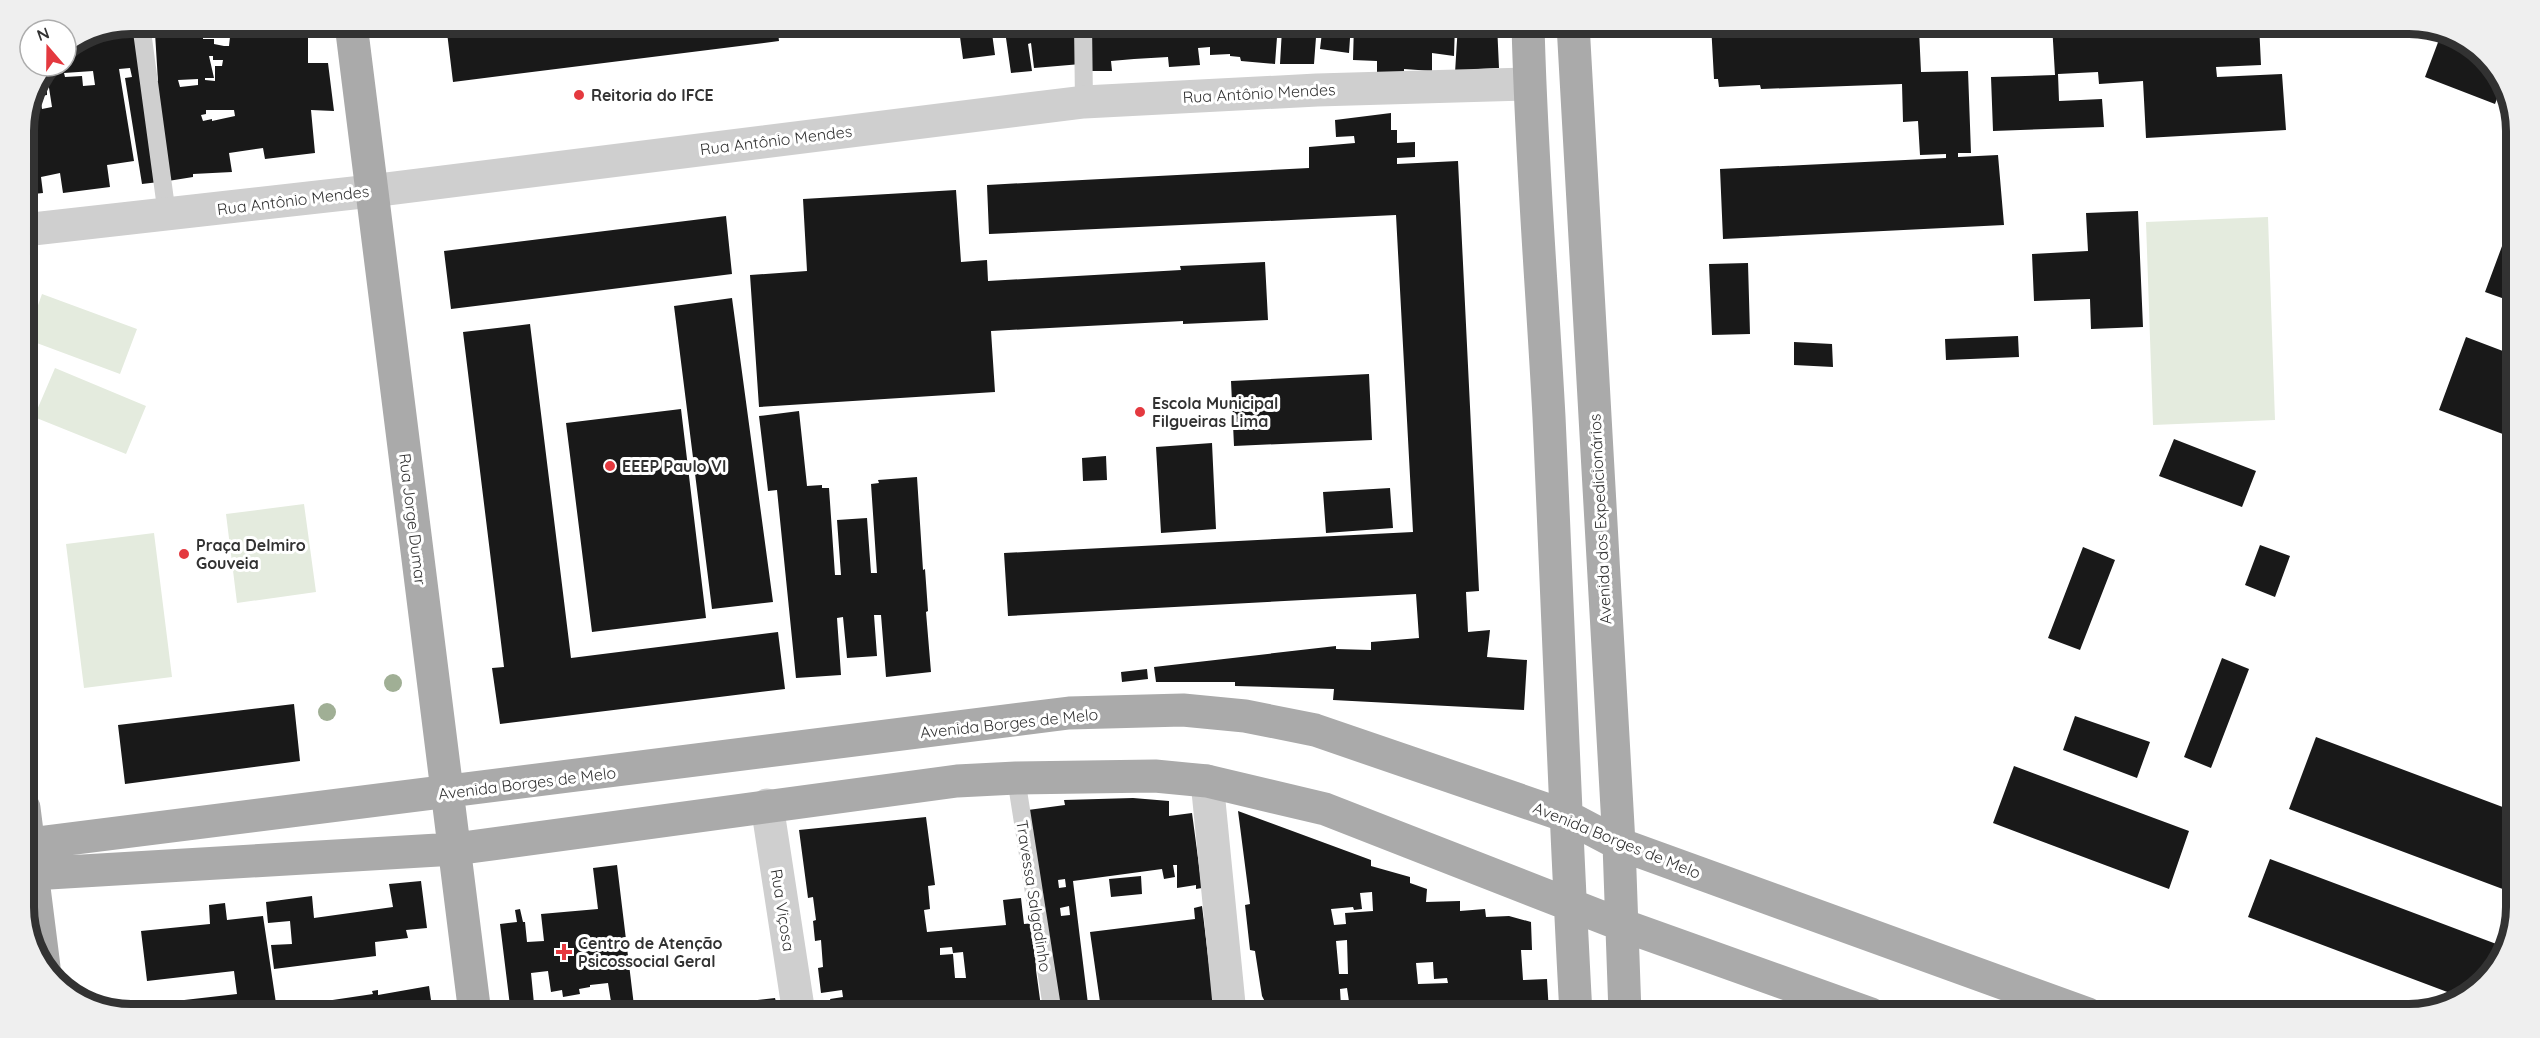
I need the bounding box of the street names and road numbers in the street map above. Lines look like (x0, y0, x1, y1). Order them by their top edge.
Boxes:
street label: Rua Antônio Mendes (1182, 79, 1336, 107)
street label: Rua Antônio Mendes (699, 121, 853, 159)
street label: Rua Antônio Mendes (216, 181, 370, 219)
street label: Avenida dos Expedicionários (1584, 413, 1616, 625)
street label: Rua Jorge Dumar (395, 452, 431, 586)
street label: Avenida Borges de Melo (919, 704, 1099, 742)
street label: Avenida Borges de Melo (437, 762, 617, 804)
street label: Avenida Borges de Melo (1530, 797, 1704, 883)
street label: Travessa Salgadinho (1012, 819, 1056, 973)
street label: Rua Viçosa (767, 867, 799, 953)

